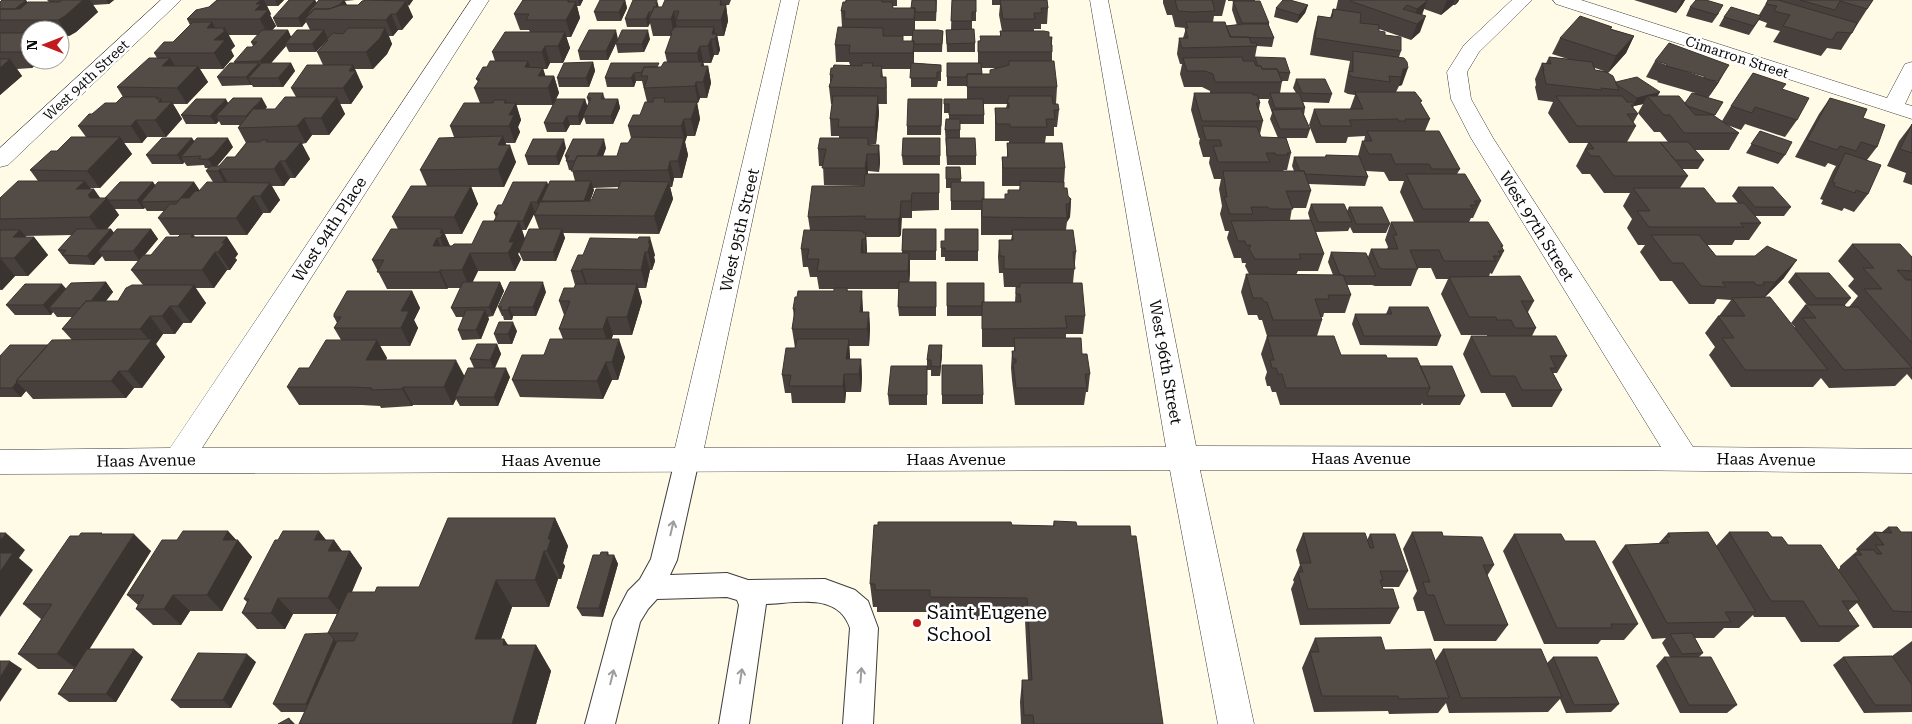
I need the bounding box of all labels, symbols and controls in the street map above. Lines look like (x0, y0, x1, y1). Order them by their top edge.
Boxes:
north arrow (20, 20, 70, 70)
street label: Cimarron Street (1683, 33, 1791, 81)
street label: West 94th Street (40, 37, 132, 123)
text: N (24, 39, 40, 50)
street label: West 95th Street (716, 167, 763, 294)
street label: West 97th Street (1495, 168, 1578, 285)
street label: West 94th Place (288, 173, 371, 285)
street label: West 96th Street (1145, 298, 1186, 426)
street label: Haas Avenue (1311, 449, 1411, 468)
street label: Haas Avenue (1716, 449, 1816, 470)
street label: Haas Avenue (96, 450, 196, 471)
street label: Haas Avenue (906, 450, 1006, 469)
street label: Haas Avenue (501, 451, 601, 470)
one-way arrow (667, 521, 677, 537)
place label: Saint Eugene School (927, 601, 1047, 646)
marker: Saint Eugene School (911, 617, 923, 629)
one-way arrow (737, 668, 747, 684)
one-way arrow (857, 668, 866, 684)
one-way arrow (608, 669, 617, 685)

